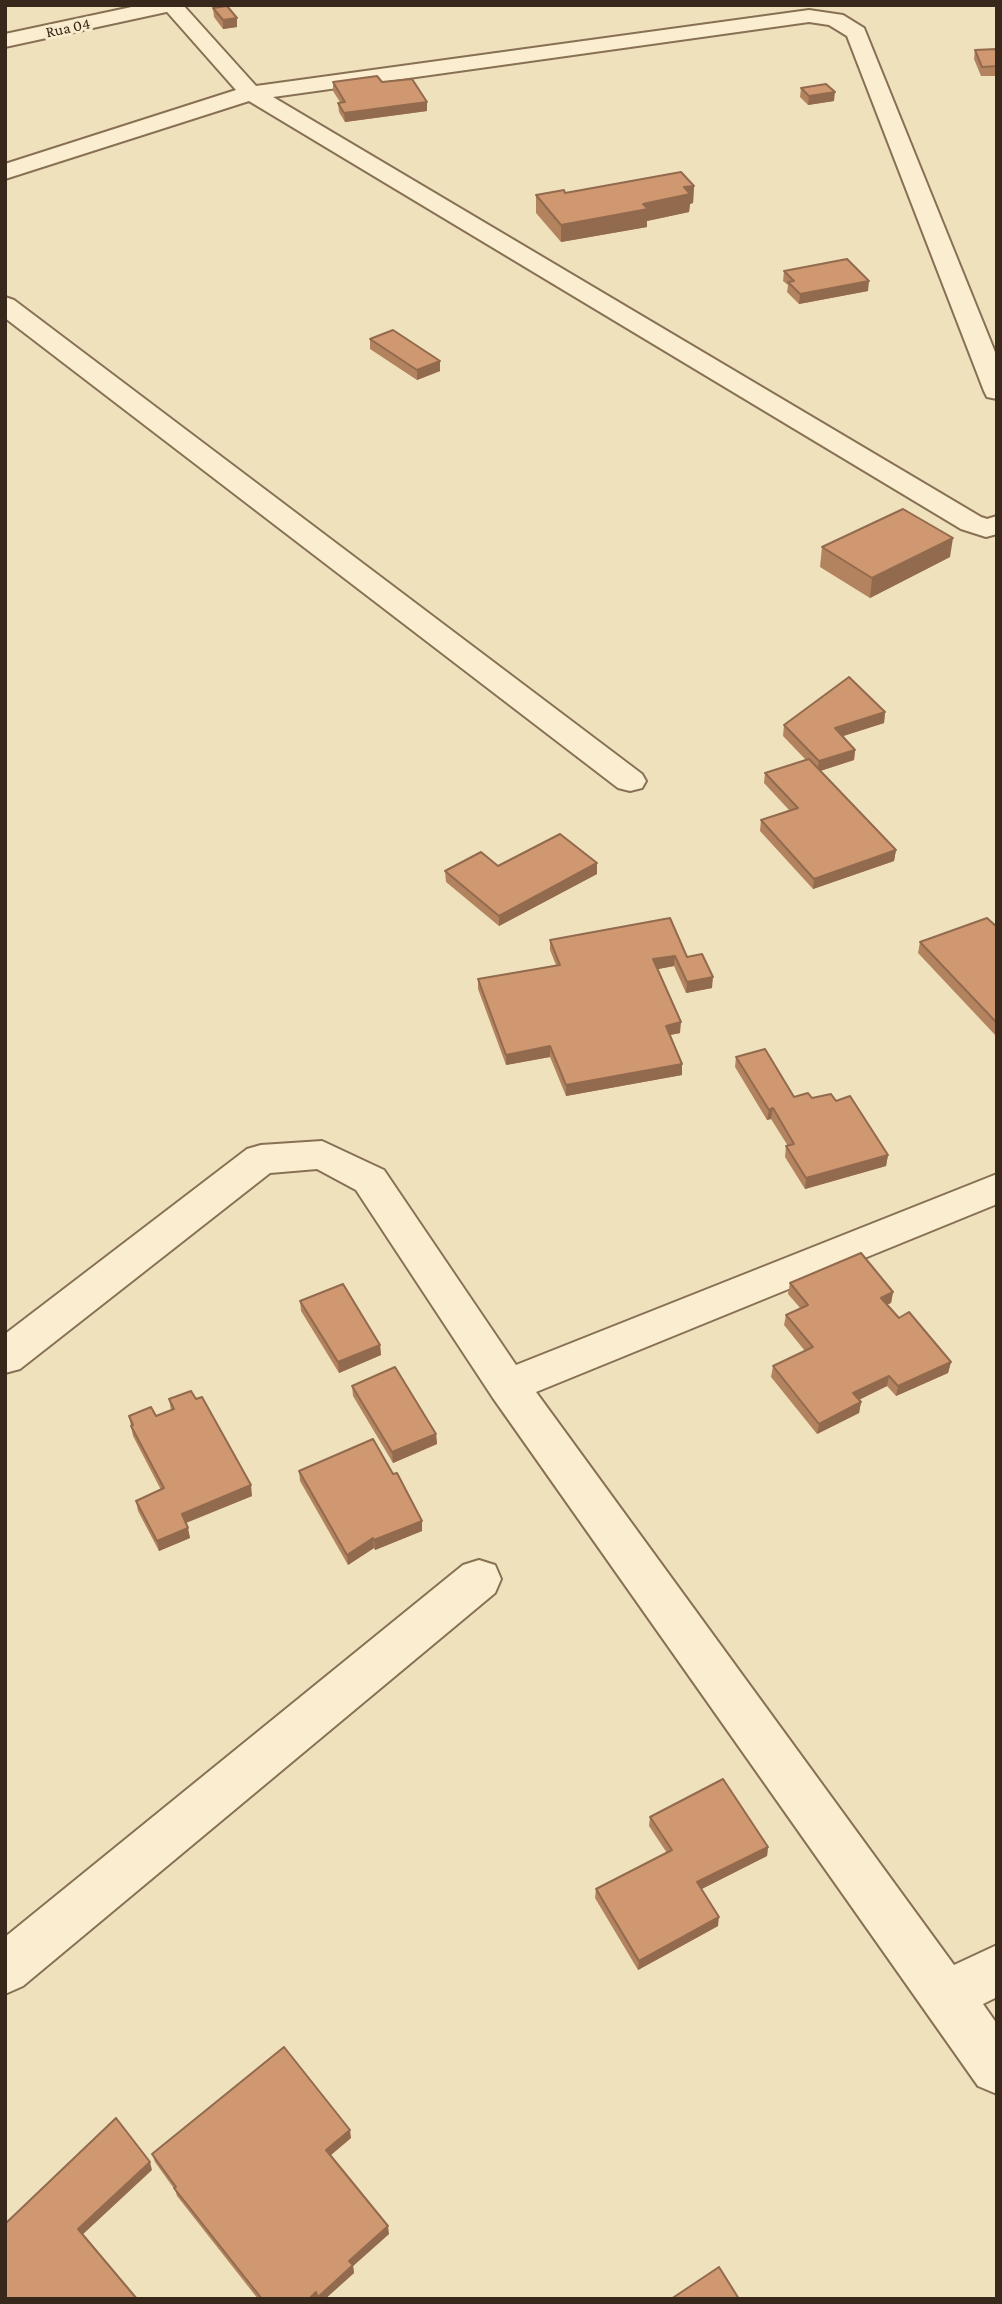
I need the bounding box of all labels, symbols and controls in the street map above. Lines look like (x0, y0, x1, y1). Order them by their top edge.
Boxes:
street label: Rua 04 (44, 14, 92, 42)

